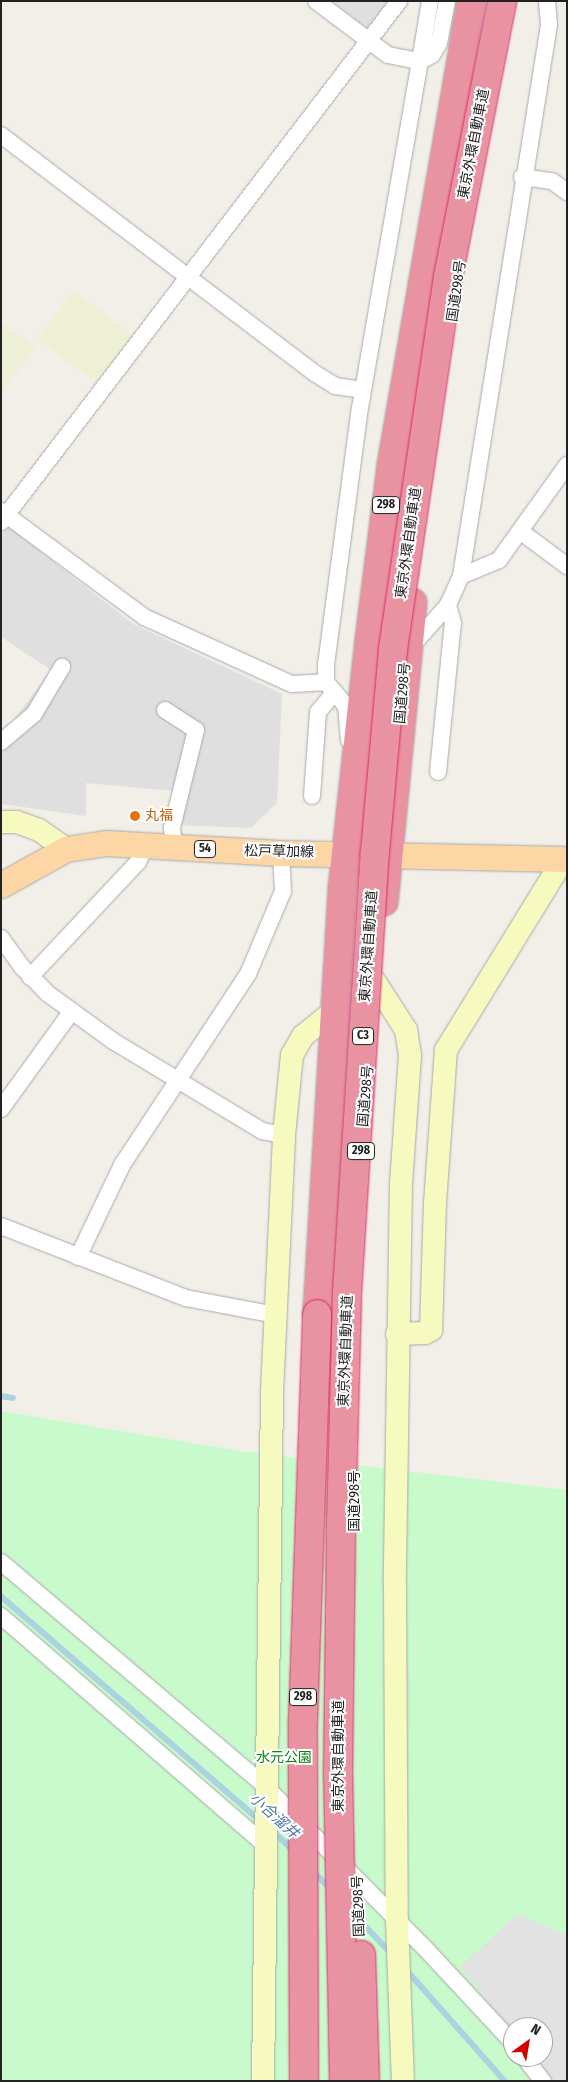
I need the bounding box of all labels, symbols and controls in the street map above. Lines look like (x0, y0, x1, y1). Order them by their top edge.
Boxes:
street label: 東京外環自動車道 (455, 87, 493, 201)
street label: 国道298号 (444, 259, 470, 323)
street label: 東京外環自動車道 (393, 486, 425, 600)
road number: 298 (371, 496, 401, 514)
street label: 国道298号 (392, 661, 414, 725)
place label: 丸福 (145, 808, 173, 824)
marker: 丸福 (129, 810, 141, 822)
road number: 54 (194, 840, 216, 859)
street label: 松戸草加線 (244, 843, 314, 861)
street label: 東京外環自動車道 (357, 890, 381, 1002)
road number: C3 (352, 1026, 374, 1046)
street label: 国道298号 (355, 1064, 377, 1128)
road number: 298 (346, 1142, 376, 1160)
street label: 東京外環自動車道 (336, 1295, 356, 1407)
street label: 国道298号 (347, 1470, 363, 1532)
road number: 298 (288, 1688, 318, 1706)
street label: 東京外環自動車道 (331, 1700, 347, 1812)
park label: 水元公園 (256, 1750, 312, 1766)
water label: 小合溜井 (246, 1789, 302, 1843)
street label: 国道298号 (350, 1875, 368, 1937)
north arrow (503, 2017, 553, 2067)
text: N (528, 2020, 544, 2039)

